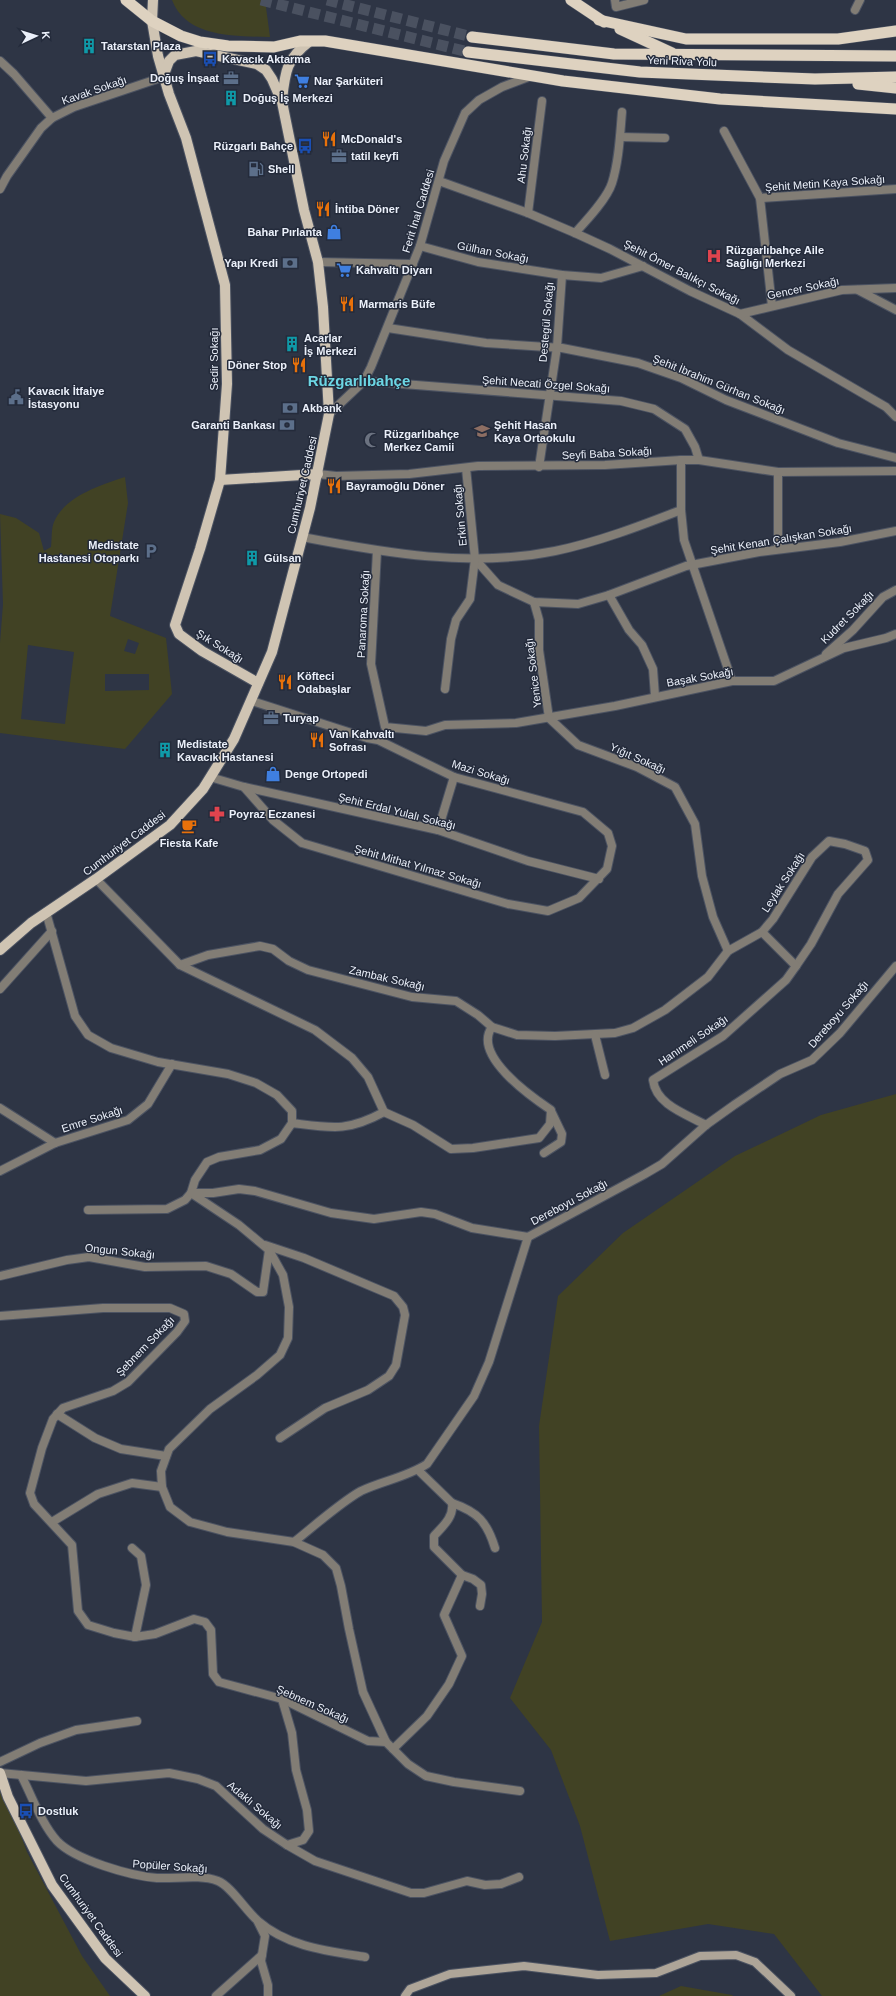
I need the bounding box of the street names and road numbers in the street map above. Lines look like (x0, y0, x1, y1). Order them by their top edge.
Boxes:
street label: Yeni Riva Yolu (647, 54, 717, 68)
street label: Kavak Sokağı (60, 73, 128, 107)
street label: Ahu Sokağı (515, 126, 533, 184)
street label: Ferit İnal Caddesi (400, 168, 436, 254)
street label: Şehit Metin Kaya Sokağı (764, 173, 886, 193)
street label: Şehit Ömer Balıkçı Sokağı (622, 237, 742, 307)
street label: Gülhan Sokağı (456, 239, 530, 265)
street label: Gencer Sokağı (766, 275, 840, 301)
street label: Destegül Sokağı (537, 281, 555, 363)
street label: Sedir Sokağı (208, 328, 220, 390)
street label: Şehit İbrahim Gürhan Sokağı (651, 352, 787, 416)
street label: Şehit Necati Özgel Sokağı (482, 374, 610, 394)
street label: Cumhuriyet Caddesi (285, 435, 319, 535)
street label: Seyfi Baba Sokağı (561, 445, 653, 461)
street label: Erkin Sokağı (451, 483, 469, 547)
street label: Şehit Kenan Çalışkan Sokağı (709, 522, 853, 556)
street label: Panaroma Sokağı (355, 570, 371, 658)
street label: Kudret Sokağı (818, 588, 876, 646)
street label: Şık Sokağı (194, 627, 246, 665)
street label: Yenice Sokağı (523, 638, 543, 708)
street label: Başak Sokağı (666, 665, 734, 689)
street label: Yığıt Sokağı (608, 740, 668, 776)
street label: Mazi Sokağı (450, 757, 512, 787)
street label: Şehit Erdal Yulalı Sokağı (337, 791, 457, 831)
street label: Cumhuriyet Caddesi (81, 808, 167, 878)
street label: Şehit Mithat Yılmaz Sokağı (353, 842, 483, 890)
street label: Leylak Sokağı (759, 850, 807, 914)
street label: Zambak Sokağı (348, 963, 426, 993)
street label: Dereboyu Sokağı (806, 978, 870, 1050)
street label: Hanımeli Sokağı (656, 1012, 730, 1068)
street label: Emre Sokağı (60, 1103, 124, 1135)
street label: Dereboyu Sokağı (529, 1177, 609, 1227)
street label: Ongun Sokağı (84, 1241, 156, 1261)
street label: Şebnem Sokağı (113, 1314, 177, 1378)
street label: Şebnem Sokağı (275, 1683, 351, 1725)
street label: Adaklı Sokağı (225, 1779, 285, 1831)
street label: Popüler Sokağı (132, 1857, 208, 1875)
street label: Cumhuriyet Caddesi (57, 1871, 125, 1959)

